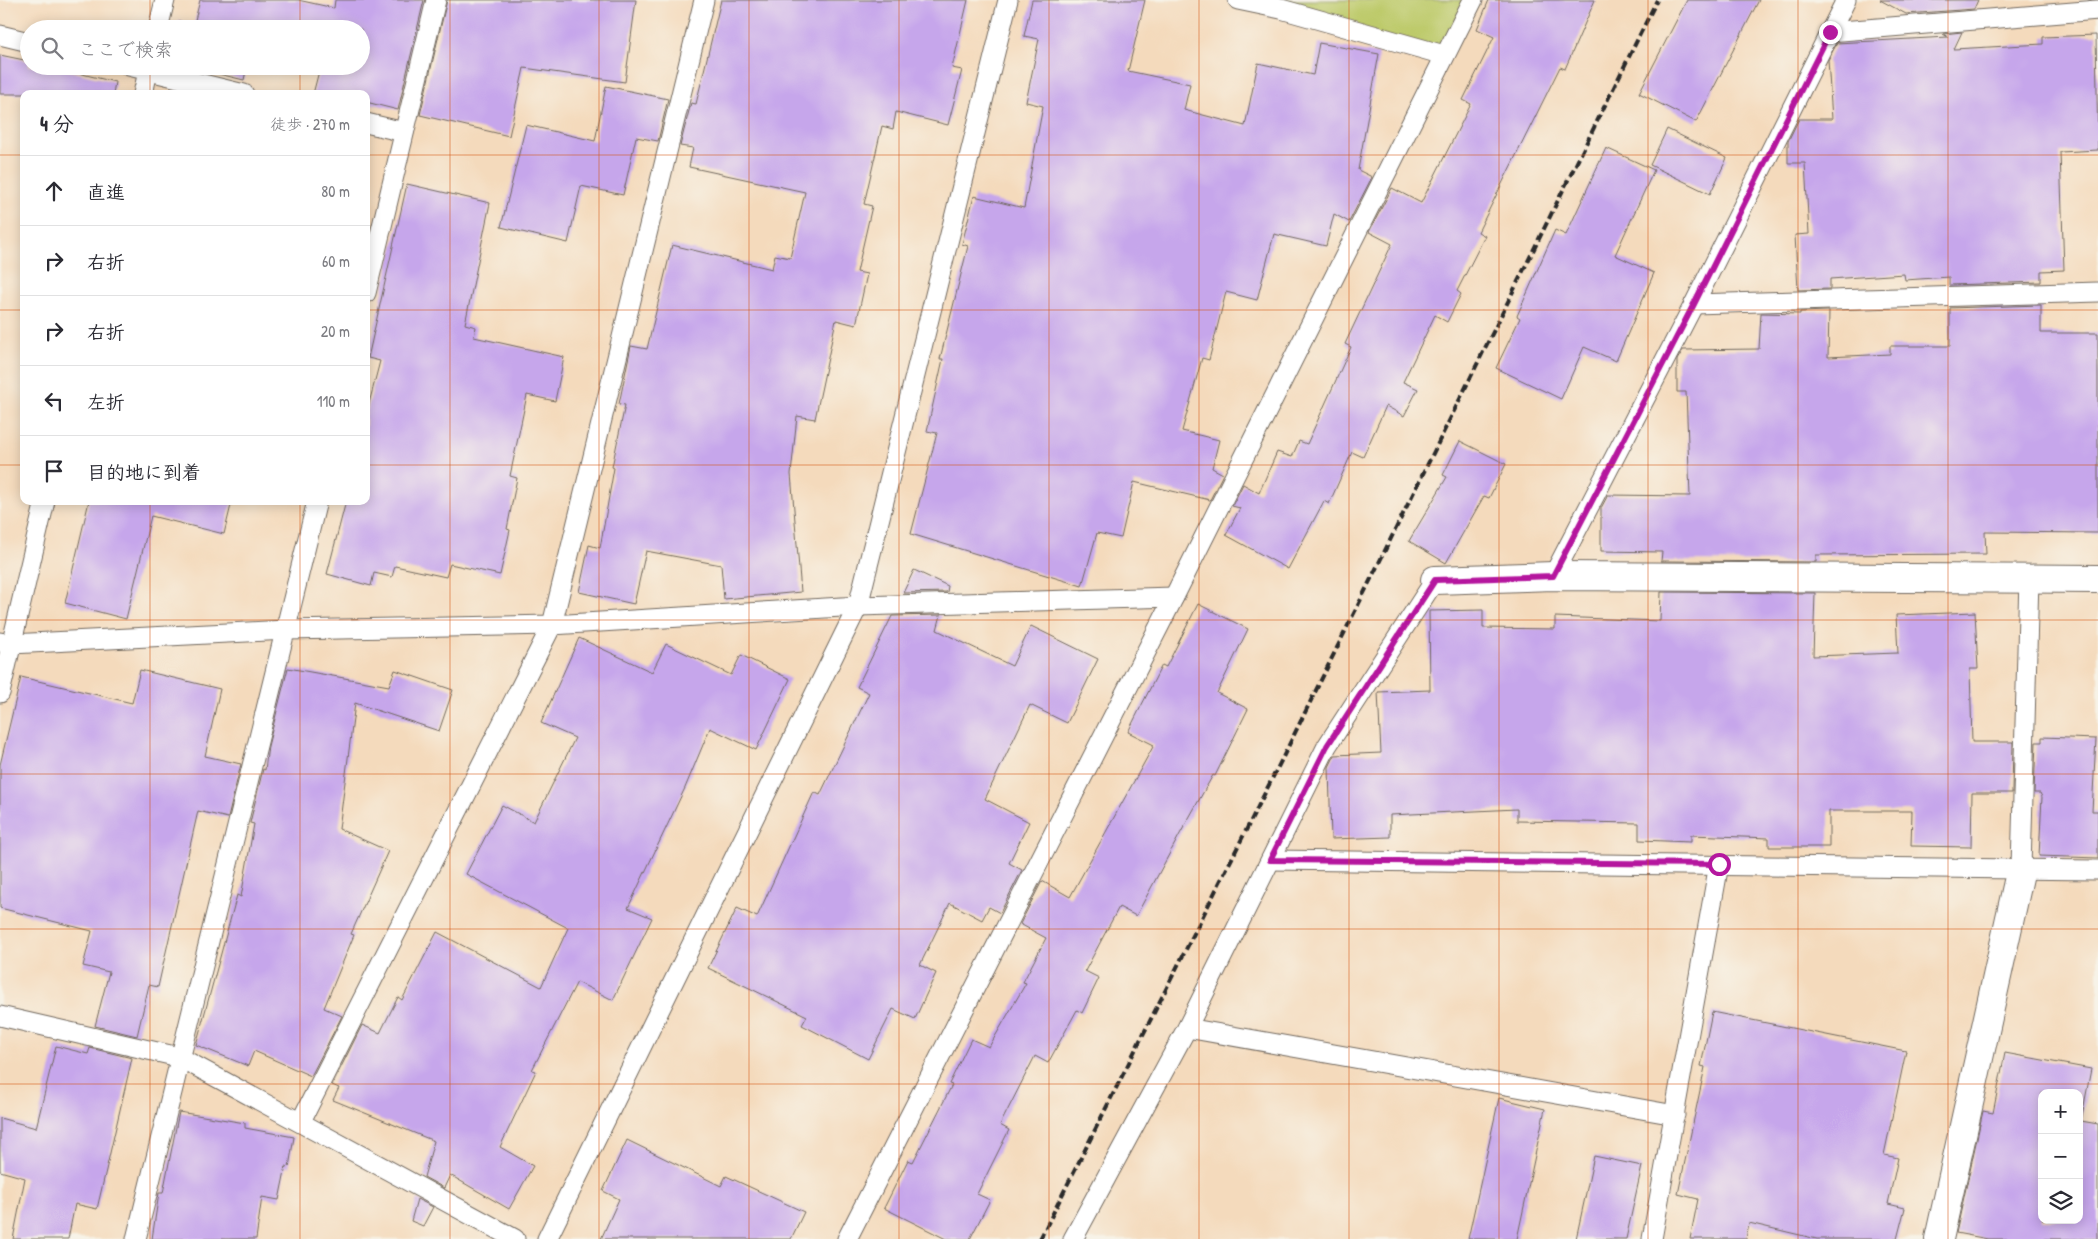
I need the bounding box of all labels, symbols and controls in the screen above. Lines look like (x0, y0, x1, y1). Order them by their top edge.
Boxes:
search box (20, 20, 370, 75)
route end (1819, 21, 1842, 44)
icon: search (38, 34, 66, 62)
text: ここで検索 (78, 36, 173, 62)
text: 4 分 (40, 109, 74, 138)
text: 徒歩 · 270 m (270, 113, 350, 135)
icon: ahead (40, 177, 68, 205)
text: 直進 (87, 179, 125, 205)
text: 80 m (321, 180, 350, 202)
icon: right (40, 247, 68, 275)
text: 右折 (87, 249, 125, 275)
text: 60 m (322, 250, 350, 272)
icon: right (40, 317, 68, 345)
text: 右折 (87, 319, 125, 345)
text: 20 m (321, 320, 350, 342)
icon: left (40, 387, 68, 415)
text: 左折 (87, 389, 125, 415)
text: 110 m (317, 390, 350, 412)
icon: arrive (40, 457, 68, 485)
text: 目的地に到着 (87, 459, 201, 485)
route start (1708, 853, 1731, 876)
map controls (2038, 1089, 2083, 1224)
button: + (2038, 1089, 2083, 1134)
button: − (2038, 1134, 2083, 1179)
button: layers (2038, 1179, 2083, 1224)

